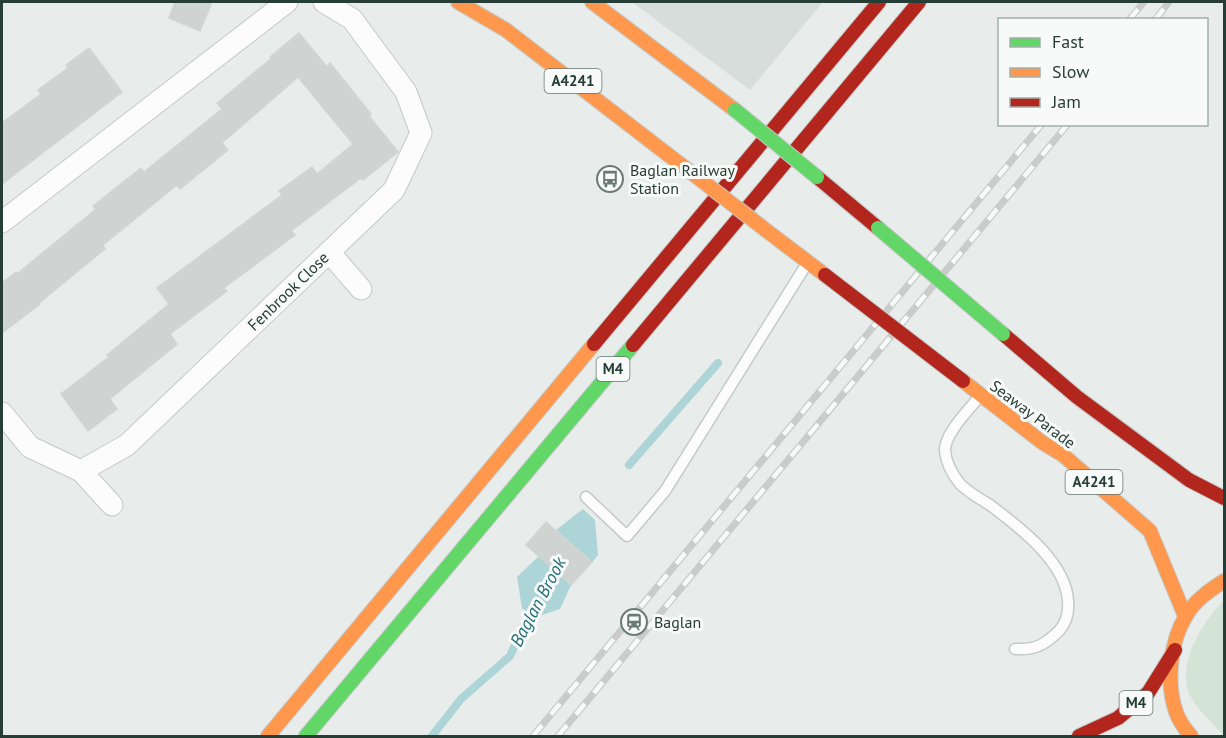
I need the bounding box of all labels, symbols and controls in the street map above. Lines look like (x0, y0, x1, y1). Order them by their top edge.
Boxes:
legend (998, 18, 1208, 126)
text: Fast (1052, 30, 1084, 53)
text: Slow (1052, 60, 1090, 83)
road number: A4241 (544, 69, 602, 93)
text: Jam (1051, 90, 1081, 113)
place label: Baglan Railway Station (630, 160, 735, 198)
bus stop icon: Baglan Railway Station (595, 164, 625, 194)
street label: Fenbrook Close (243, 247, 333, 335)
road number: M4 (596, 357, 630, 381)
street label: Seaway Parade (986, 375, 1080, 453)
road number: A4241 (1066, 470, 1122, 494)
water label: Baglan Brook (504, 552, 571, 650)
station icon: Baglan (619, 607, 649, 637)
place label: Baglan (654, 612, 701, 632)
road number: M4 (1120, 691, 1152, 715)

